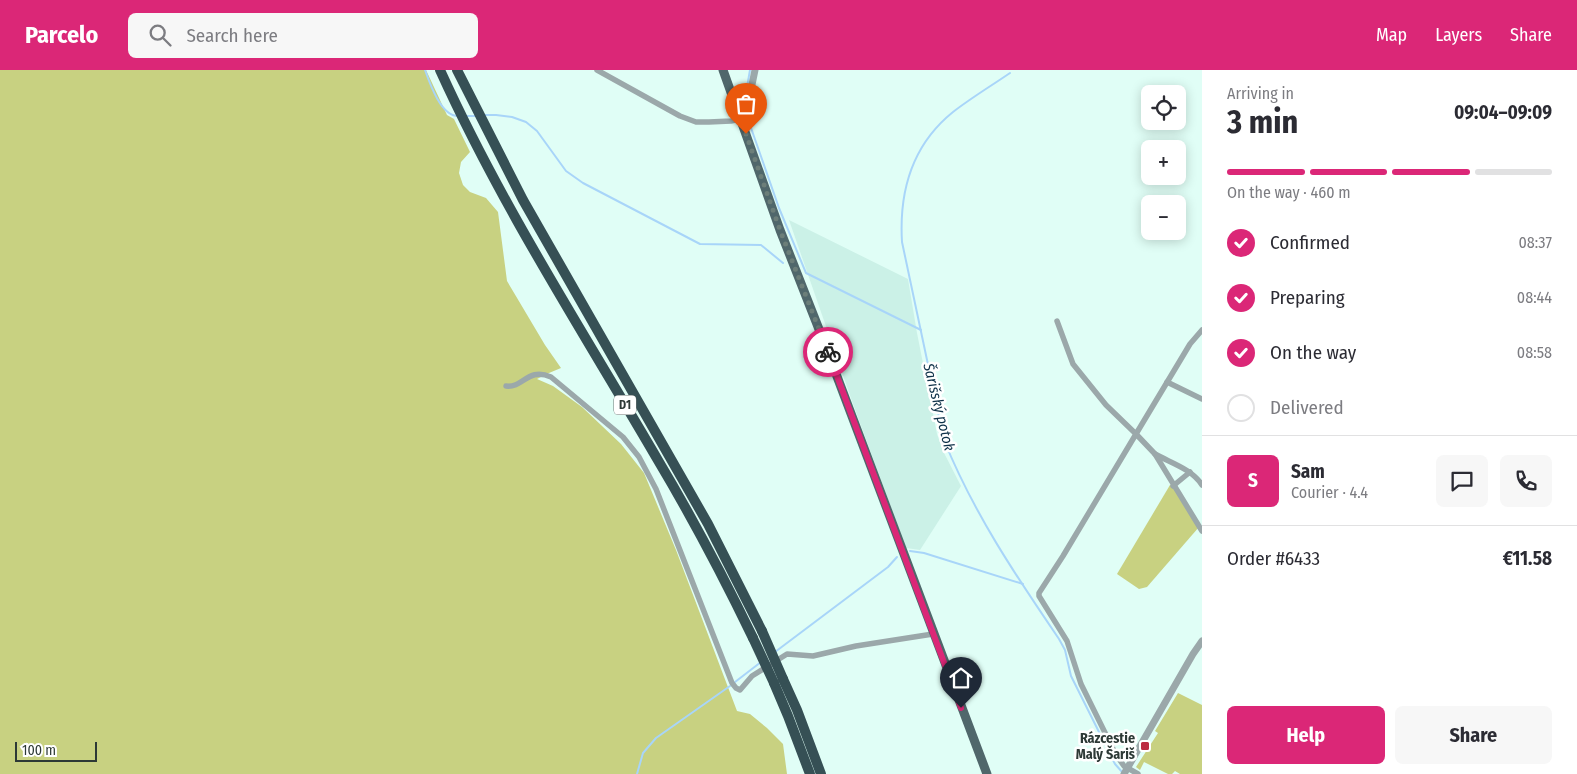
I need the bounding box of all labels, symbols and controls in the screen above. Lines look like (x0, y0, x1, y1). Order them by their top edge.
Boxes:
search box (128, 13, 478, 58)
text: Parcelo (25, 21, 98, 49)
icon: search (146, 21, 174, 49)
text: Search here (186, 24, 278, 47)
text: Map (1376, 24, 1407, 46)
text: Layers (1435, 24, 1482, 46)
text: Share (1510, 24, 1552, 46)
pin (725, 83, 767, 134)
text: Arriving in (1227, 84, 1294, 103)
map controls (1141, 85, 1186, 240)
button: locate (1141, 85, 1186, 130)
icon: bag (732, 90, 760, 118)
text: 09:04–09:09 (1454, 101, 1552, 124)
text: 3 min (1227, 103, 1298, 141)
button: + (1141, 140, 1186, 185)
text: On the way · 460 m (1227, 183, 1351, 202)
button: − (1141, 195, 1186, 240)
icon: check (1227, 229, 1255, 257)
text: Confirmed (1270, 231, 1350, 254)
text: 08:37 (1519, 233, 1552, 252)
icon: check (1227, 284, 1255, 312)
text: Preparing (1270, 286, 1345, 309)
text: 08:44 (1517, 288, 1552, 307)
courier (803, 327, 853, 377)
icon: bike (814, 338, 842, 366)
icon: check (1227, 339, 1255, 367)
text: On the way (1270, 341, 1356, 364)
text: 08:58 (1517, 343, 1552, 362)
water label: Šarišský potok (919, 360, 959, 453)
road number: D1 (614, 396, 636, 414)
text: Delivered (1270, 396, 1344, 419)
button: chat (1436, 455, 1488, 507)
button: phone (1500, 455, 1552, 507)
text: Sam (1291, 460, 1325, 483)
text: S (1248, 469, 1258, 492)
text: Courier · 4.4 (1291, 483, 1368, 502)
text: Order #6433 (1227, 547, 1320, 570)
text: €11.58 (1503, 547, 1552, 570)
pin (940, 657, 982, 708)
icon: home (947, 664, 975, 692)
button: Help (1227, 706, 1385, 764)
button: Share (1395, 706, 1552, 764)
place label: Rázcestie Malý Šariš (1076, 730, 1135, 763)
scale bar (15, 739, 98, 762)
marker: Rázcestie Malý Šariš (1139, 740, 1151, 752)
text: 100 m (22, 742, 56, 759)

